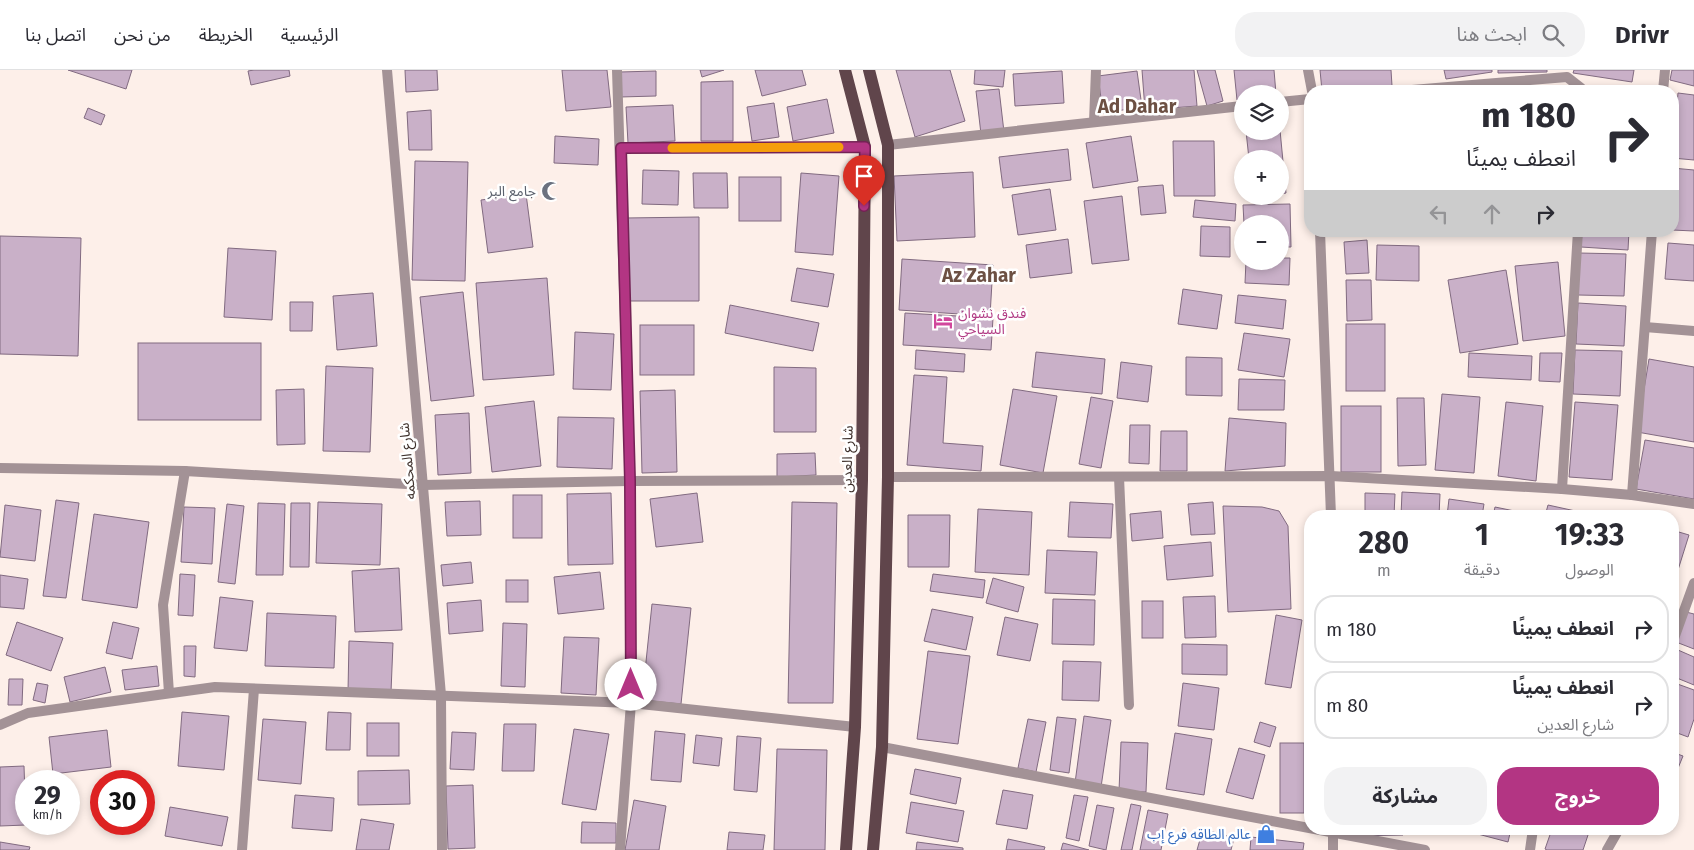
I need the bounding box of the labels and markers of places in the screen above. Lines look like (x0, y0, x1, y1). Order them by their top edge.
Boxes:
pin (843, 155, 885, 206)
mosque icon: جامع البر (540, 180, 562, 202)
place label: جامع البر (487, 183, 536, 202)
place label: فندق نشوان السياحي (958, 305, 1026, 340)
hotel icon: فندق نشوان السياحي (932, 310, 954, 332)
shop icon: عالم الطاقه فرع إب (1255, 823, 1277, 845)
place label: عالم الطاقه فرع إب (1147, 826, 1251, 845)

